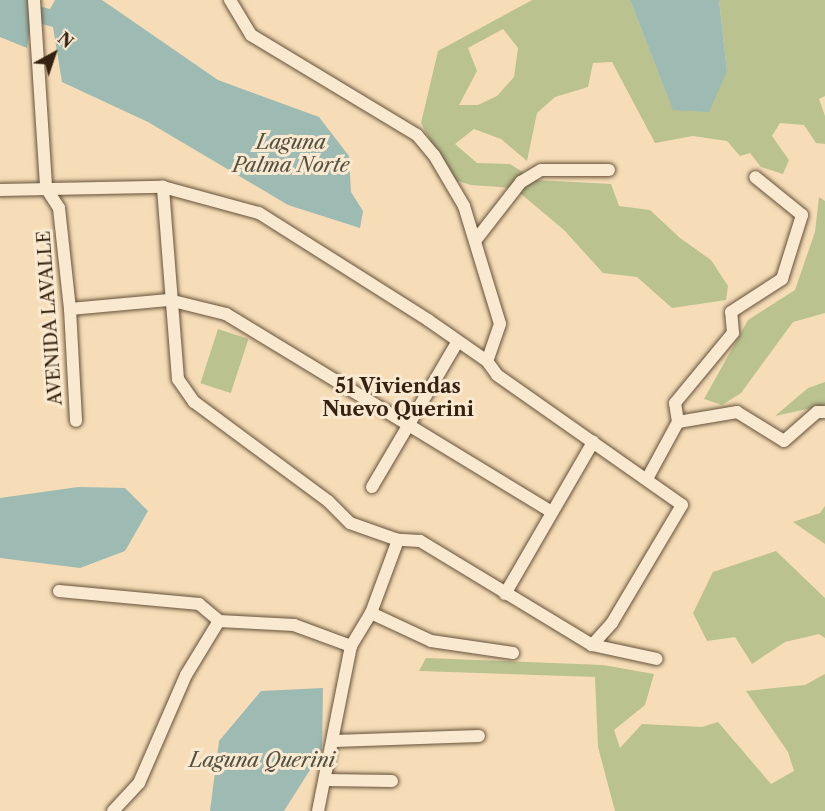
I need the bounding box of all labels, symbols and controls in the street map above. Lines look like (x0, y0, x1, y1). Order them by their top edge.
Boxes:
north arrow (24, 24, 84, 84)
text: N (54, 28, 77, 52)
water label: Laguna Palma Norte (232, 131, 350, 178)
street label: AVENIDA LAVALLE (33, 230, 67, 406)
district label: 51 Viviendas Nuevo Querini (322, 374, 474, 421)
water label: Laguna Querini (189, 748, 335, 772)

